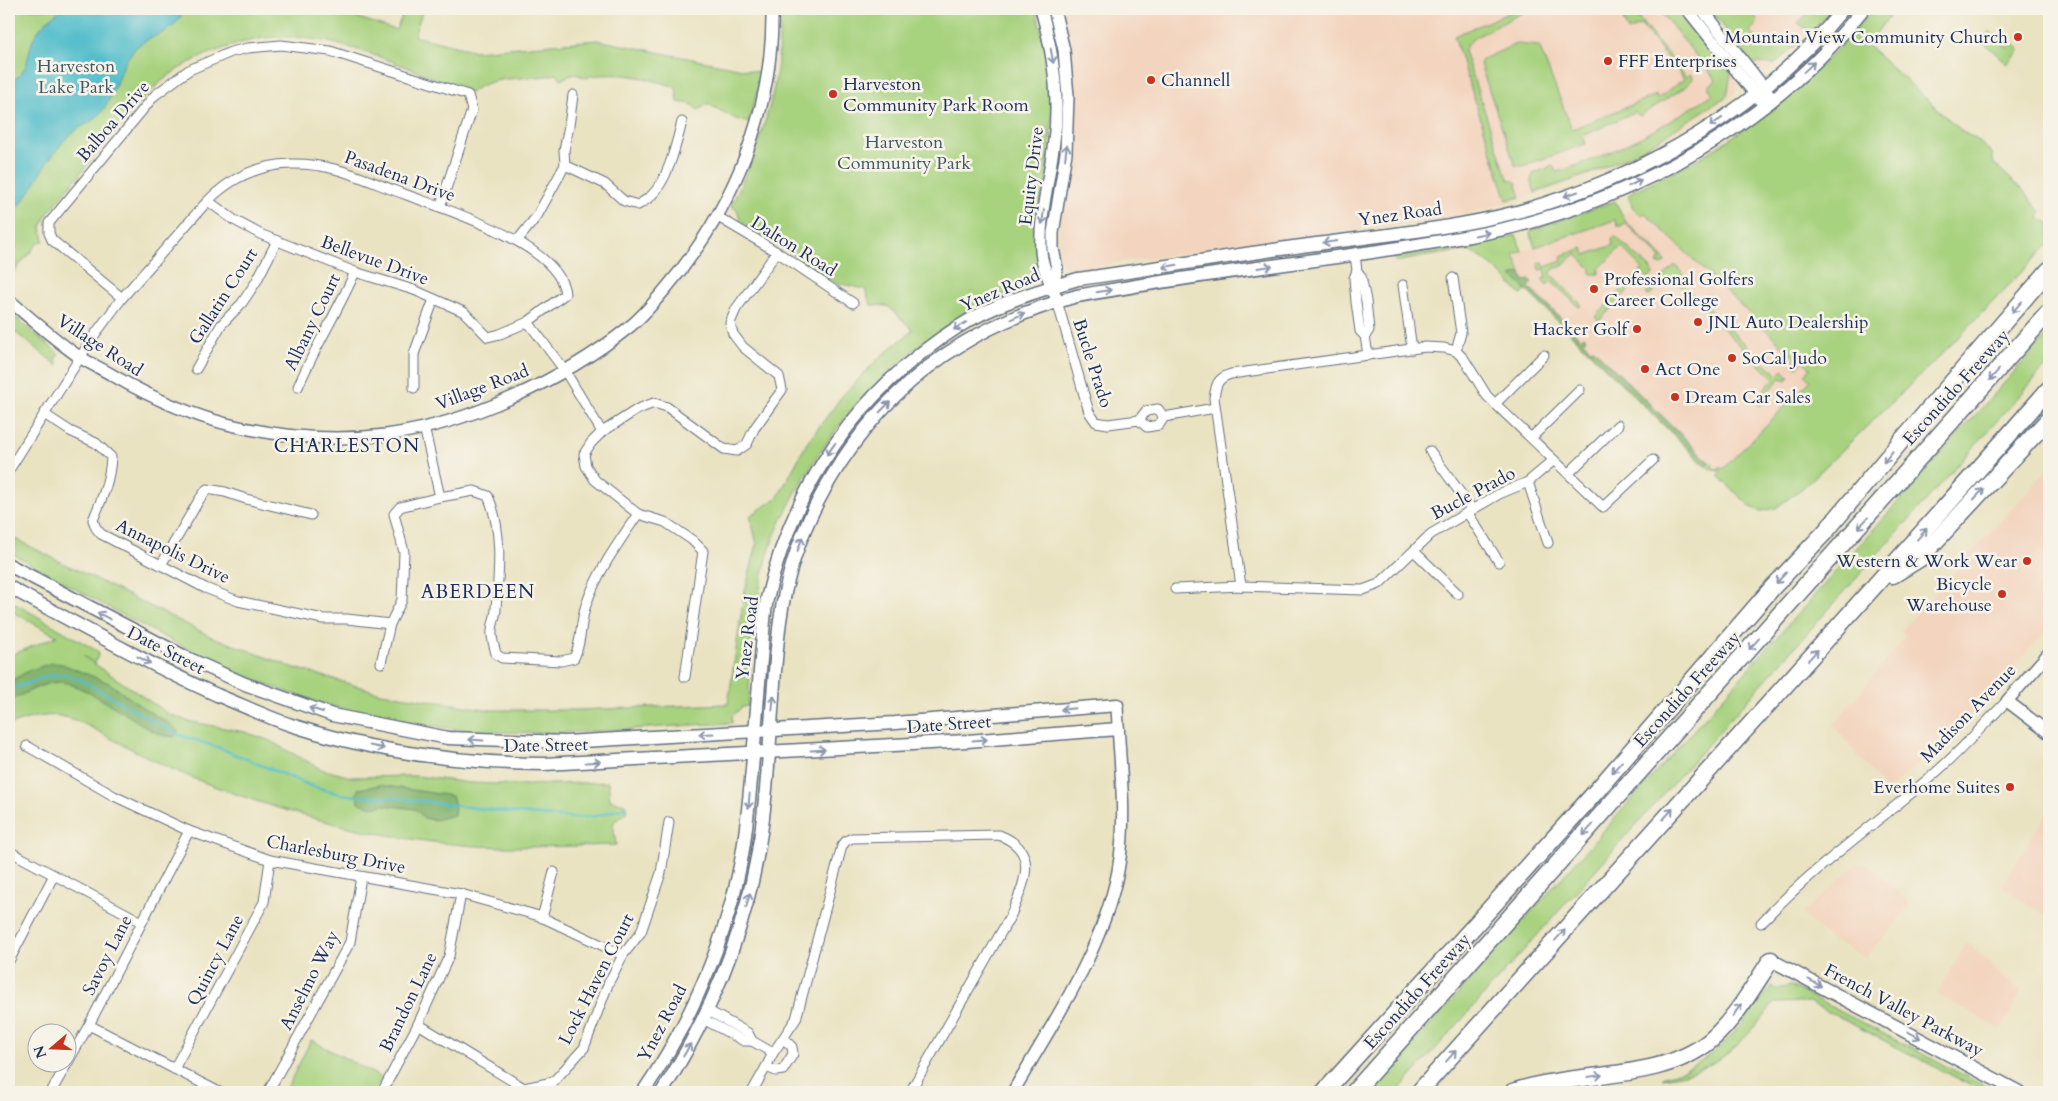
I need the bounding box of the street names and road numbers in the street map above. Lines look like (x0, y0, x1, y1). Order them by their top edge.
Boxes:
street label: Balboa Drive (71, 75, 156, 167)
street label: Equity Drive (1013, 125, 1050, 227)
street label: Pasadena Drive (341, 145, 459, 208)
street label: Ynez Road (1357, 196, 1444, 233)
street label: Dalton Road (746, 210, 842, 283)
street label: Bellevue Drive (317, 229, 432, 292)
street label: Gallatin Court (183, 243, 264, 349)
street label: Ynez Road (957, 262, 1044, 318)
street label: Albany Court (278, 269, 347, 375)
street label: Village Road (52, 308, 148, 383)
street label: Bucle Prado (1066, 315, 1119, 411)
street label: Escondido Freeway (1897, 323, 2016, 451)
street label: Village Road (432, 358, 533, 417)
street label: Bucle Prado (1427, 461, 1520, 526)
street label: Annapolis Drive (111, 513, 234, 590)
street label: Ynez Road (730, 594, 765, 681)
street label: Date Street (122, 620, 209, 681)
street label: Escondido Freeway (1628, 625, 1747, 753)
street label: Madison Avenue (1915, 658, 2022, 768)
street label: Date Street (906, 709, 992, 740)
street label: Date Street (504, 732, 589, 759)
street label: Charlesburg Drive (264, 829, 408, 880)
street label: Lock Haven Court (553, 909, 640, 1049)
street label: Quincy Lane (181, 910, 250, 1010)
street label: Savoy Lane (77, 911, 138, 1000)
street label: Anselmo Way (274, 926, 345, 1034)
street label: Escondido Freeway (1358, 927, 1477, 1055)
street label: Brandon Lane (373, 948, 443, 1056)
street label: French Valley Parkway (1820, 958, 1988, 1063)
street label: Ynez Road (632, 980, 693, 1066)

